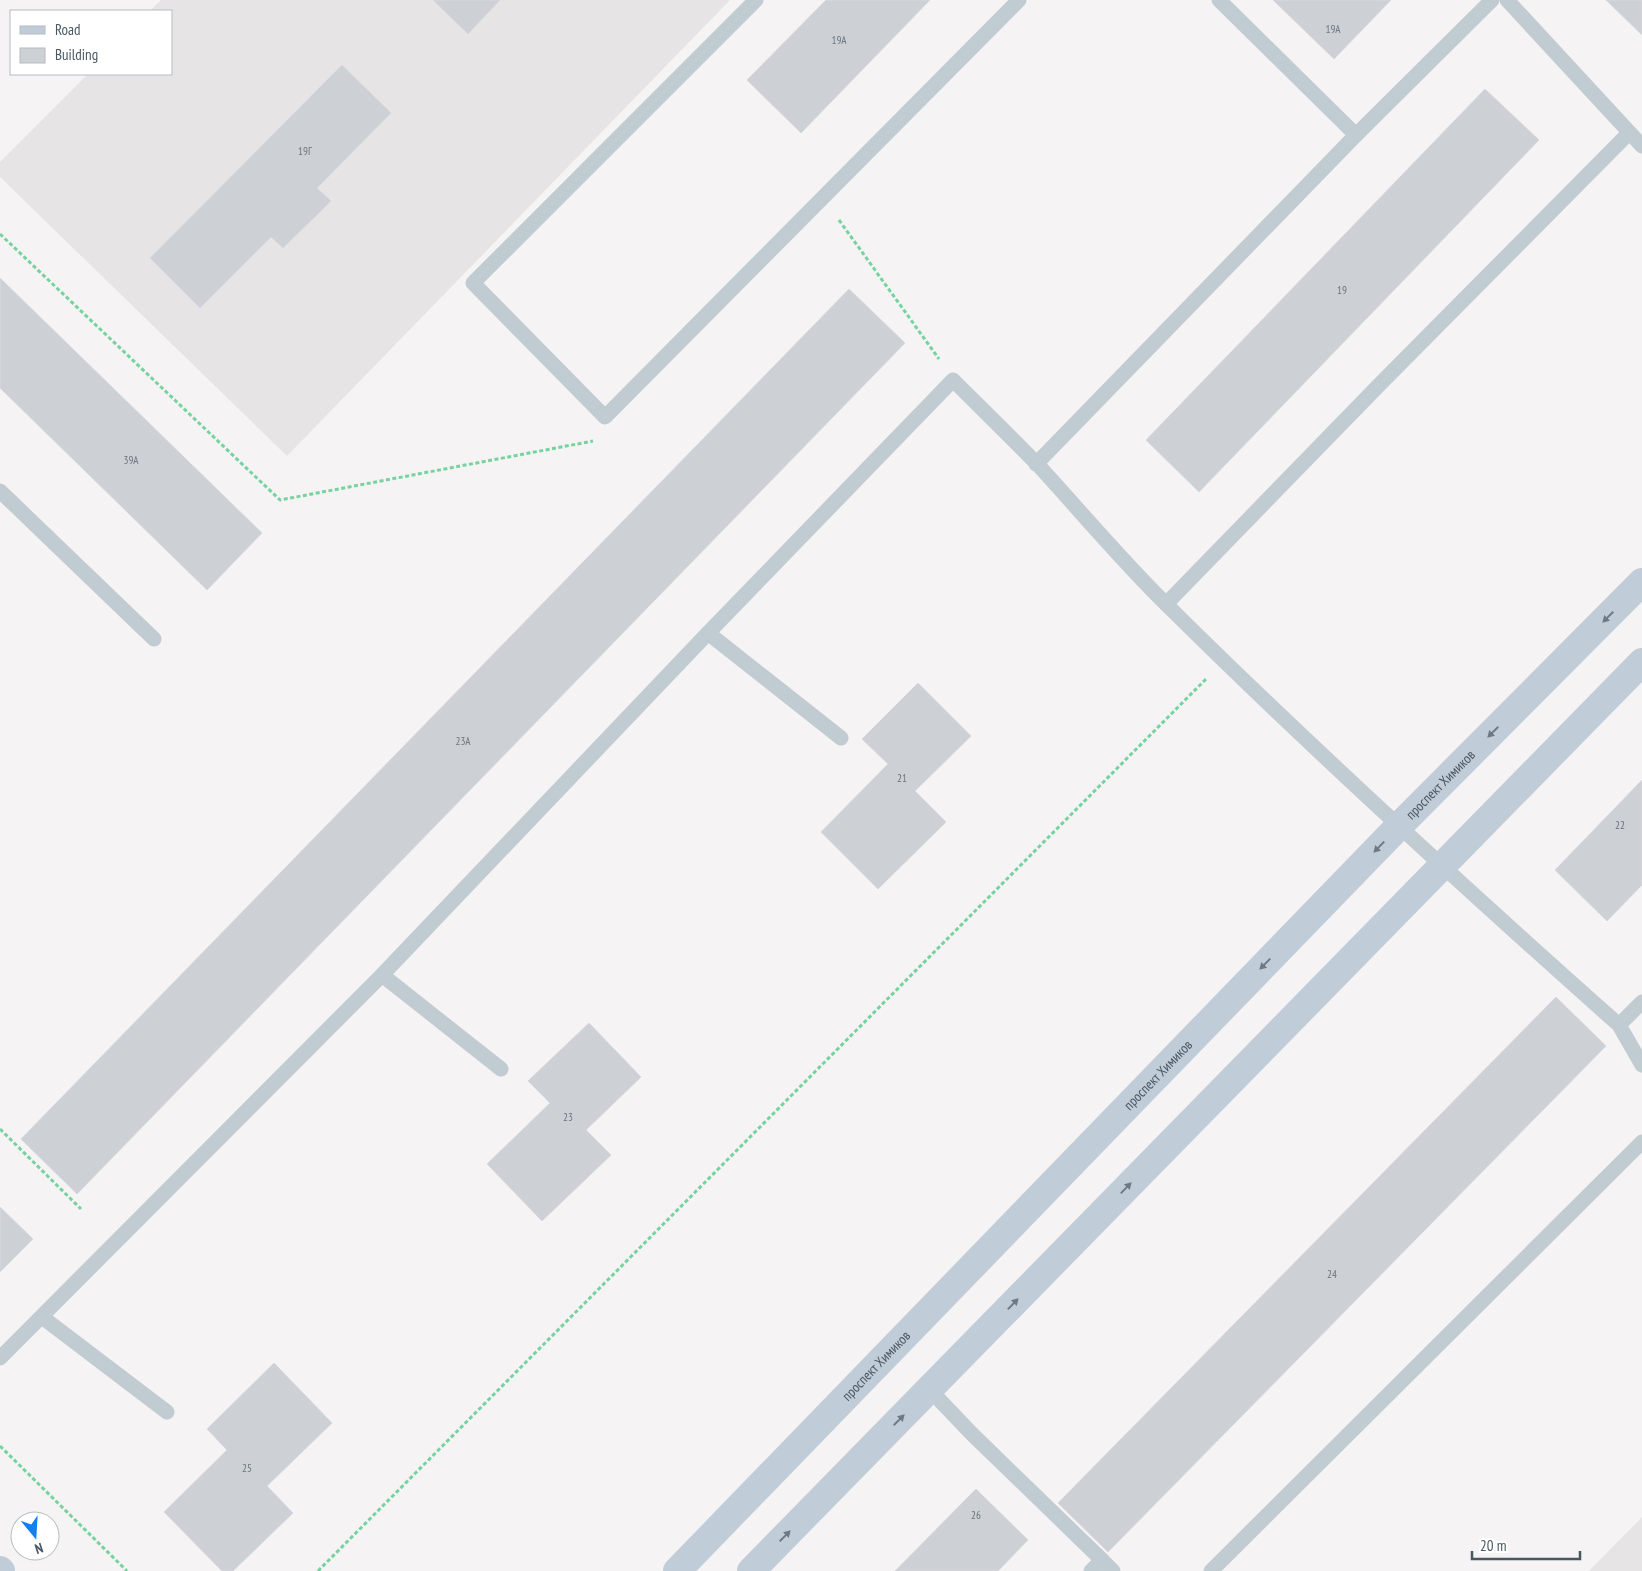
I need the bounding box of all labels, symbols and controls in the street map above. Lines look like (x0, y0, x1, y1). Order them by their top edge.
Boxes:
legend (10, 10, 172, 75)
text: Road (55, 20, 81, 39)
house number: 19А (1325, 22, 1341, 36)
house number: 19А (831, 33, 847, 47)
text: Building (55, 45, 98, 64)
house number: 19Г (298, 144, 313, 158)
house number: 19 (1337, 283, 1347, 297)
house number: 39А (123, 453, 139, 467)
one-way arrow (1602, 610, 1614, 622)
one-way arrow (1487, 726, 1499, 738)
house number: 23А (455, 734, 471, 748)
street label: проспект Химиков (1402, 746, 1479, 823)
house number: 21 (897, 771, 907, 785)
house number: 22 (1615, 818, 1625, 832)
one-way arrow (1373, 841, 1385, 853)
one-way arrow (1260, 958, 1272, 970)
street label: проспект Химиков (1120, 1036, 1196, 1114)
house number: 23 (563, 1110, 573, 1124)
one-way arrow (1120, 1182, 1132, 1194)
house number: 24 (1327, 1267, 1337, 1281)
one-way arrow (1007, 1298, 1019, 1310)
street label: проспект Химиков (838, 1326, 914, 1405)
one-way arrow (893, 1415, 905, 1427)
house number: 25 (242, 1461, 252, 1475)
house number: 26 (971, 1508, 981, 1522)
north arrow (10, 1511, 60, 1561)
scale bar (1472, 1528, 1580, 1560)
one-way arrow (779, 1530, 791, 1542)
text: 20 m (1480, 1536, 1506, 1555)
text: N (33, 1539, 45, 1558)

